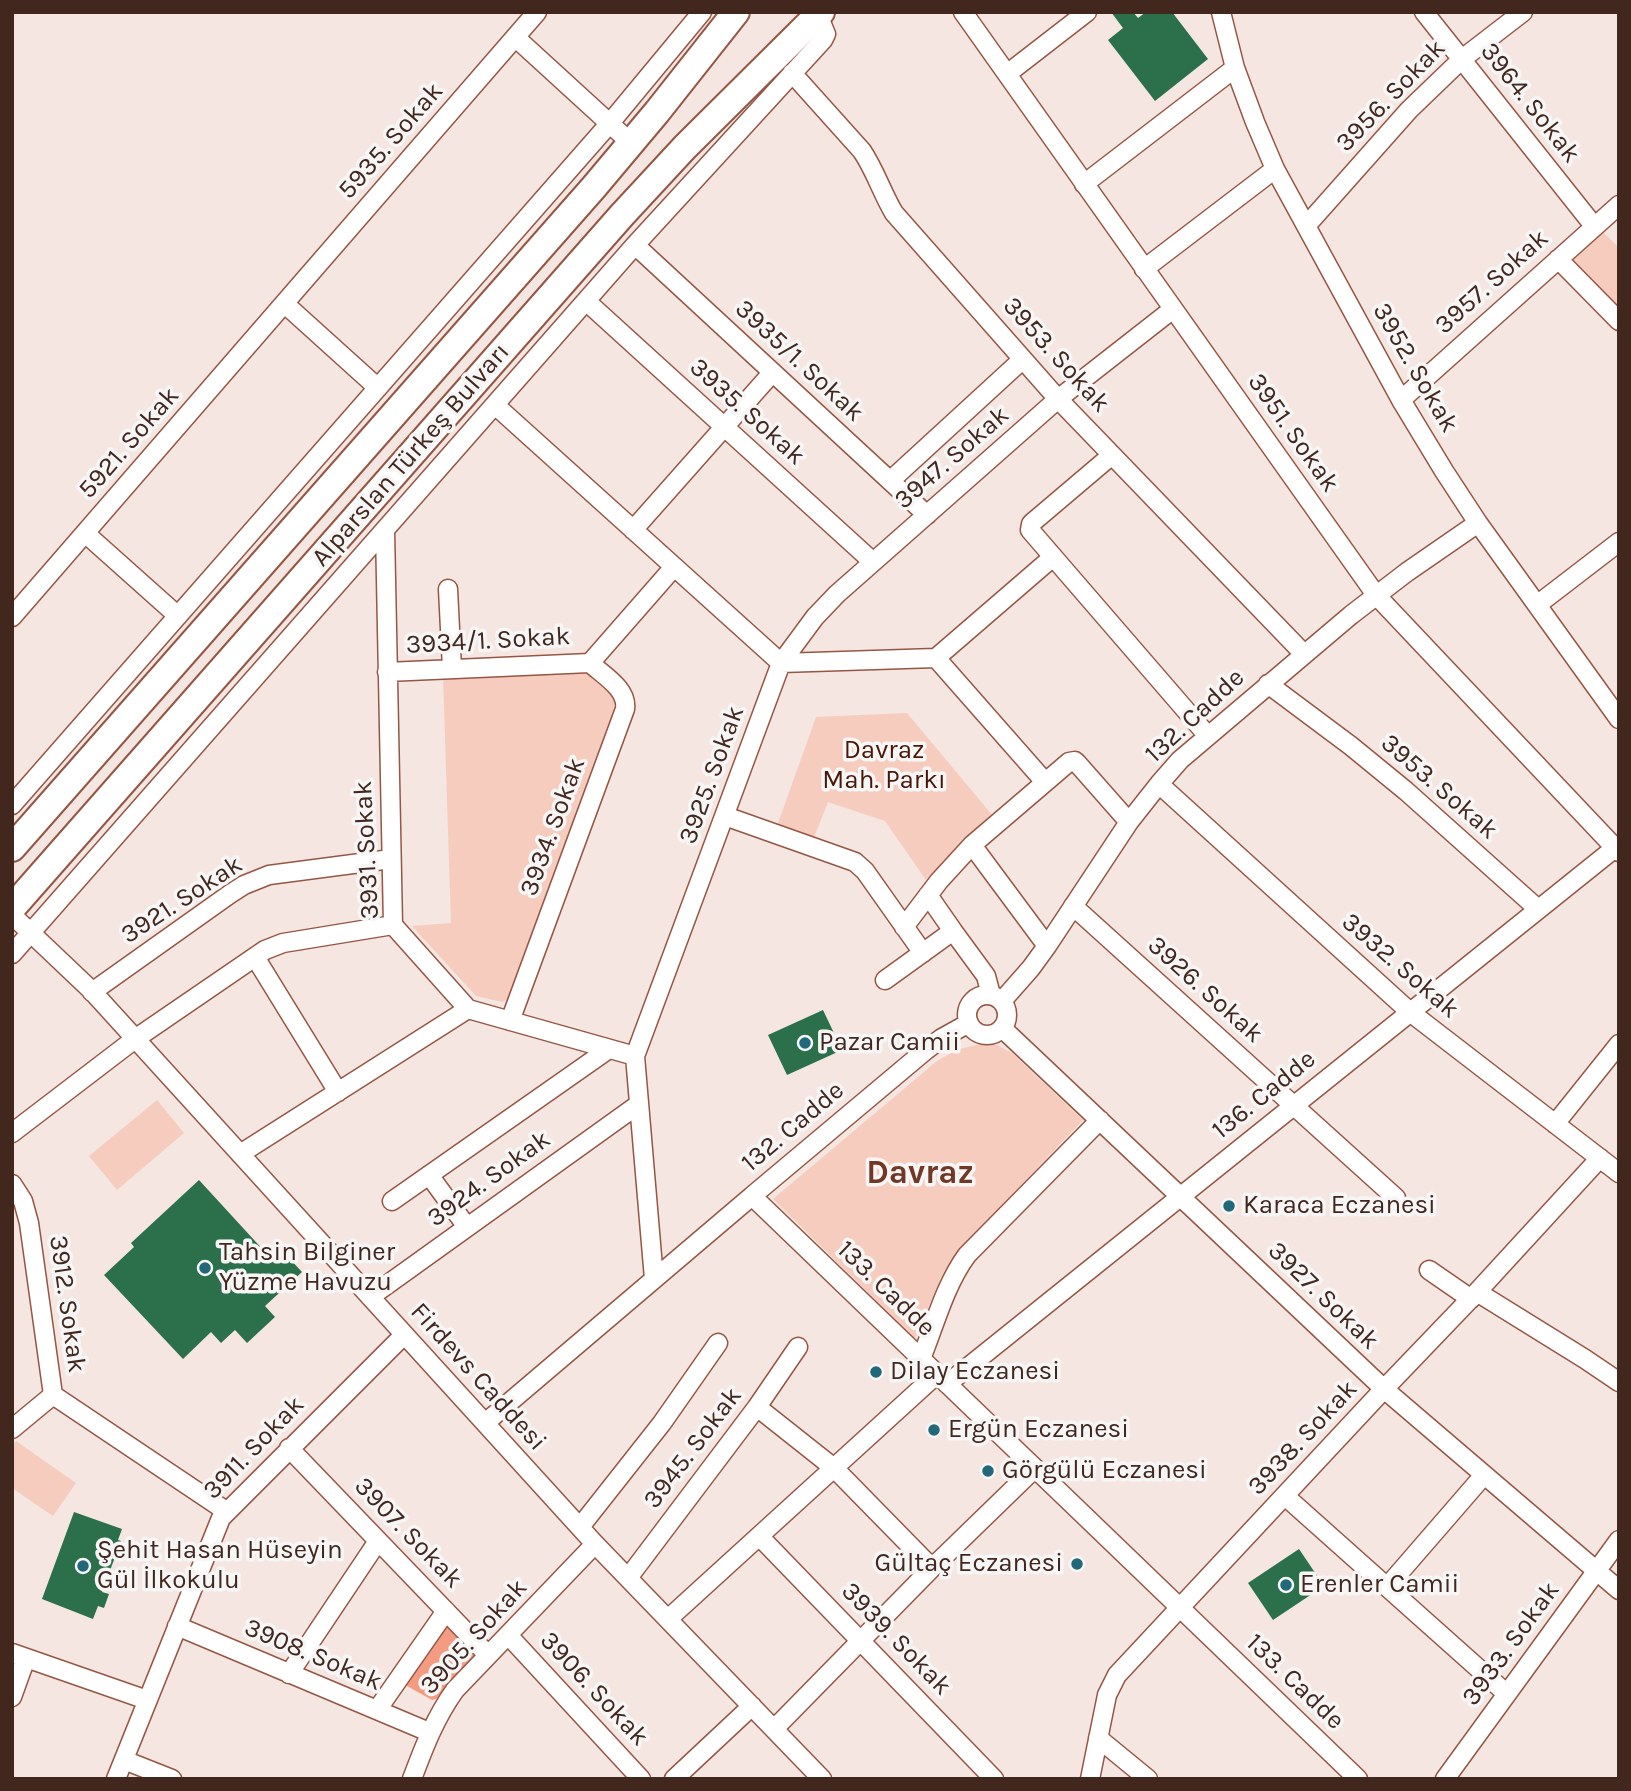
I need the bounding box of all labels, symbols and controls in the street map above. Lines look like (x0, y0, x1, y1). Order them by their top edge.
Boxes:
street label: 3956. Sokak (1330, 33, 1452, 159)
street label: 3964. Sokak (1473, 37, 1587, 169)
street label: 5935. Sokak (332, 76, 450, 206)
street label: 3957. Sokak (1429, 223, 1555, 341)
street label: 3953. Sokak (996, 291, 1116, 419)
street label: 3935/1. Sokak (728, 293, 870, 429)
street label: 3952. Sokak (1365, 298, 1465, 438)
street label: Alparslan Türkeş Bulvarı (305, 337, 517, 573)
street label: 3935. Sokak (683, 352, 811, 472)
street label: 3951. Sokak (1241, 368, 1345, 498)
street label: 5921. Sokak (72, 381, 186, 505)
street label: 3947. Sokak (888, 400, 1016, 516)
street label: 3934/1. Sokak (405, 621, 571, 661)
street label: 132. Cadde (1139, 662, 1251, 770)
street label: 3925. Sokak (673, 702, 751, 848)
street label: 3953. Sokak (1374, 728, 1504, 846)
park label: Davraz Mah. Parkı (822, 735, 946, 796)
street label: 3934. Sokak (514, 754, 592, 900)
street label: 3931. Sokak (348, 780, 386, 920)
street label: 3921. Sokak (115, 849, 249, 951)
street label: 3932. Sokak (1335, 907, 1465, 1025)
street label: 3926. Sokak (1141, 930, 1269, 1050)
place label: Pazar Camii (819, 1027, 960, 1059)
marker: Pazar Camii (797, 1035, 813, 1051)
street label: 136. Cadde (1206, 1044, 1322, 1146)
street label: 132. Cadde (735, 1075, 851, 1179)
street label: 3924. Sokak (421, 1124, 557, 1234)
district label: Davraz (866, 1154, 974, 1194)
place label: Karaca Eczanesi (1243, 1190, 1436, 1222)
marker: Karaca Eczanesi (1221, 1198, 1237, 1214)
street label: 3912. Sokak (42, 1233, 92, 1375)
street label: 133. Cadde (830, 1235, 942, 1343)
street label: 3927. Sokak (1261, 1235, 1385, 1357)
place label: Tahsin Bilginer Yüzme Havuzu (219, 1237, 395, 1298)
marker: Tahsin Bilginer Yüzme Havuzu (197, 1260, 213, 1276)
street label: Firdevs Caddesi (403, 1297, 553, 1457)
place label: Dilay Eczanesi (890, 1356, 1060, 1388)
marker: Dilay Eczanesi (868, 1364, 884, 1380)
street label: 3938. Sokak (1242, 1374, 1364, 1502)
street label: 3945. Sokak (637, 1381, 749, 1515)
street label: 3911. Sokak (197, 1390, 311, 1506)
place label: Ergün Eczanesi (948, 1414, 1129, 1446)
marker: Ergün Eczanesi (926, 1422, 942, 1438)
place label: Görgülü Eczanesi (1002, 1455, 1207, 1487)
marker: Görgülü Eczanesi (980, 1463, 996, 1479)
street label: 3907. Sokak (347, 1471, 469, 1595)
place label: Şehit Hasan Hüseyin Gül İlkokulu (97, 1535, 343, 1596)
place label: Gültaç Eczanesi (874, 1548, 1063, 1580)
marker: Gültaç Eczanesi (1069, 1556, 1085, 1572)
marker: Şehit Hasan Hüseyin Gül İlkokulu (75, 1558, 91, 1574)
place label: Erenler Camii (1300, 1569, 1459, 1601)
street label: 3905. Sokak (414, 1573, 534, 1701)
street label: 3939. Sokak (834, 1576, 958, 1702)
street label: 3933. Sokak (1456, 1576, 1566, 1712)
marker: Erenler Camii (1278, 1577, 1294, 1593)
street label: 3908. Sokak (240, 1612, 386, 1698)
street label: 3906. Sokak (533, 1625, 655, 1753)
street label: 133. Cadde (1239, 1628, 1351, 1736)

